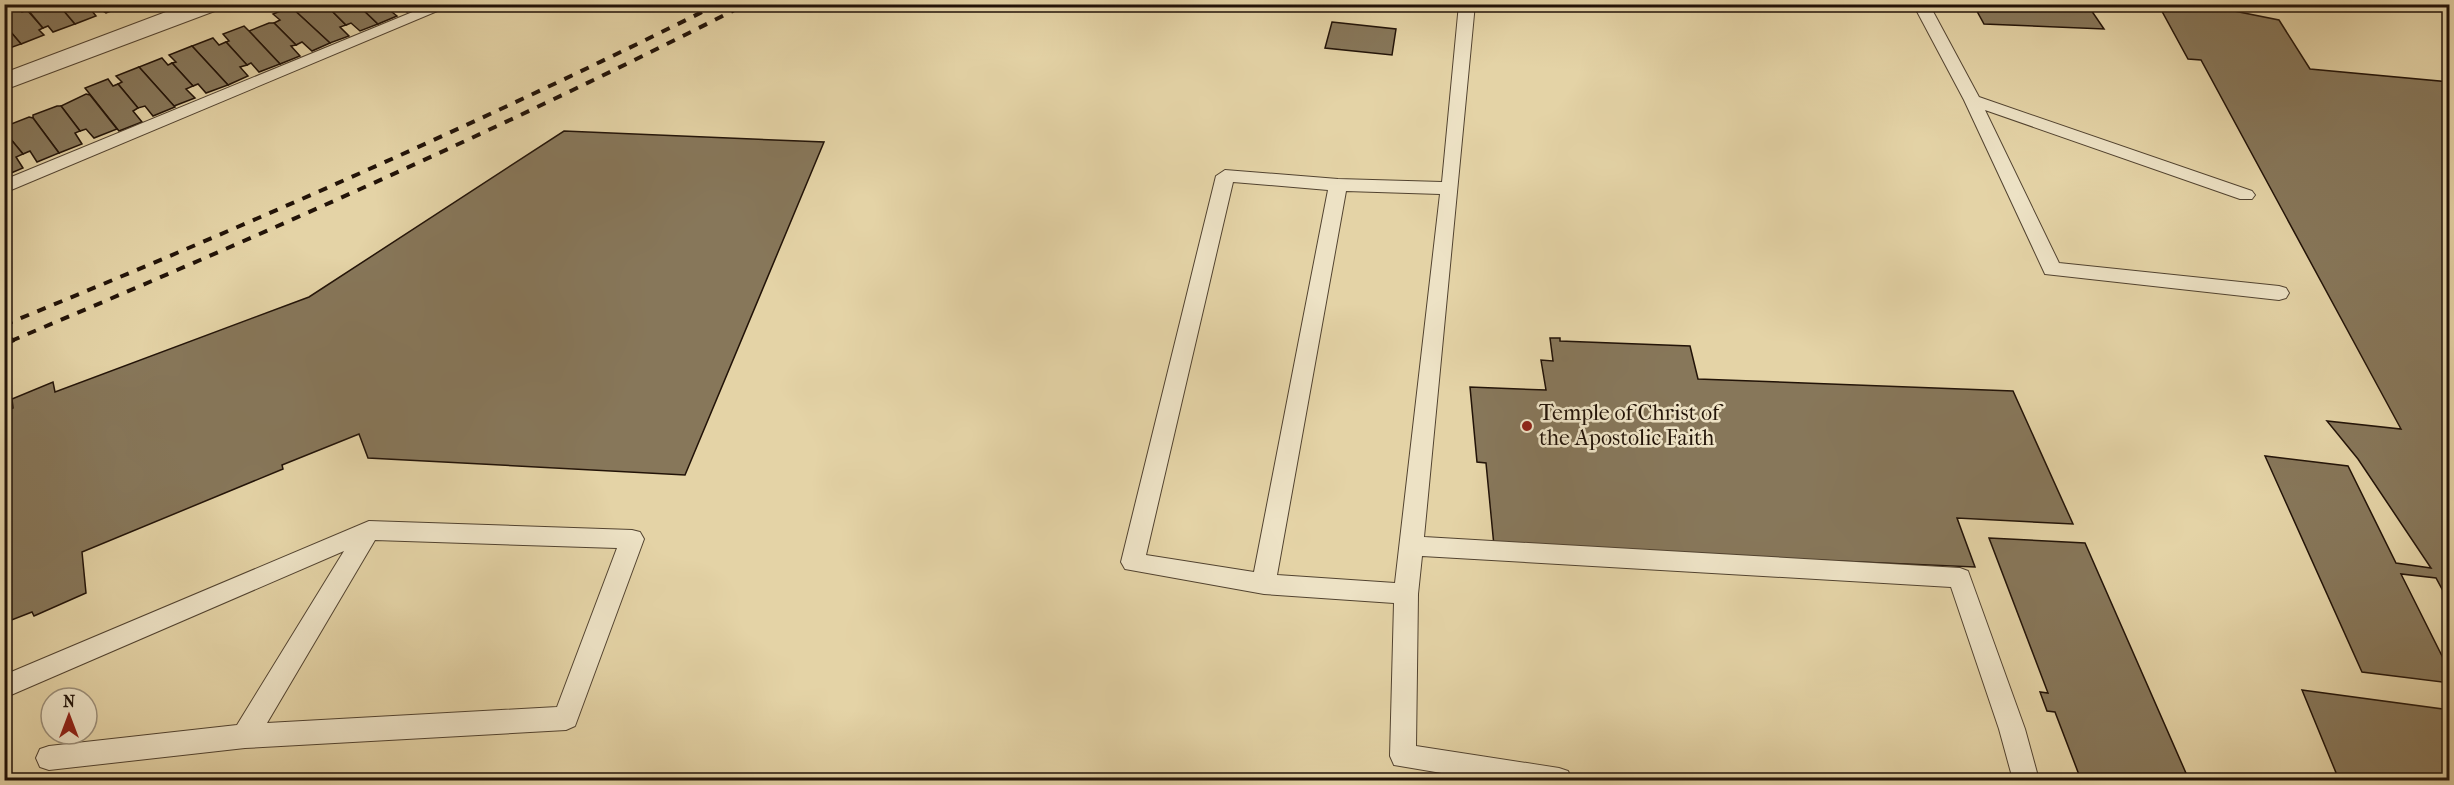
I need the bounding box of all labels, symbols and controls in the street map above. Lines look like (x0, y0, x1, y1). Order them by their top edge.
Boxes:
place label: Temple of Christ of the Apostolic Faith (1539, 400, 1724, 451)
marker: Temple of Christ of the Apostolic Faith (1520, 419, 1534, 433)
north arrow (39, 686, 99, 746)
text: N (63, 692, 76, 711)

